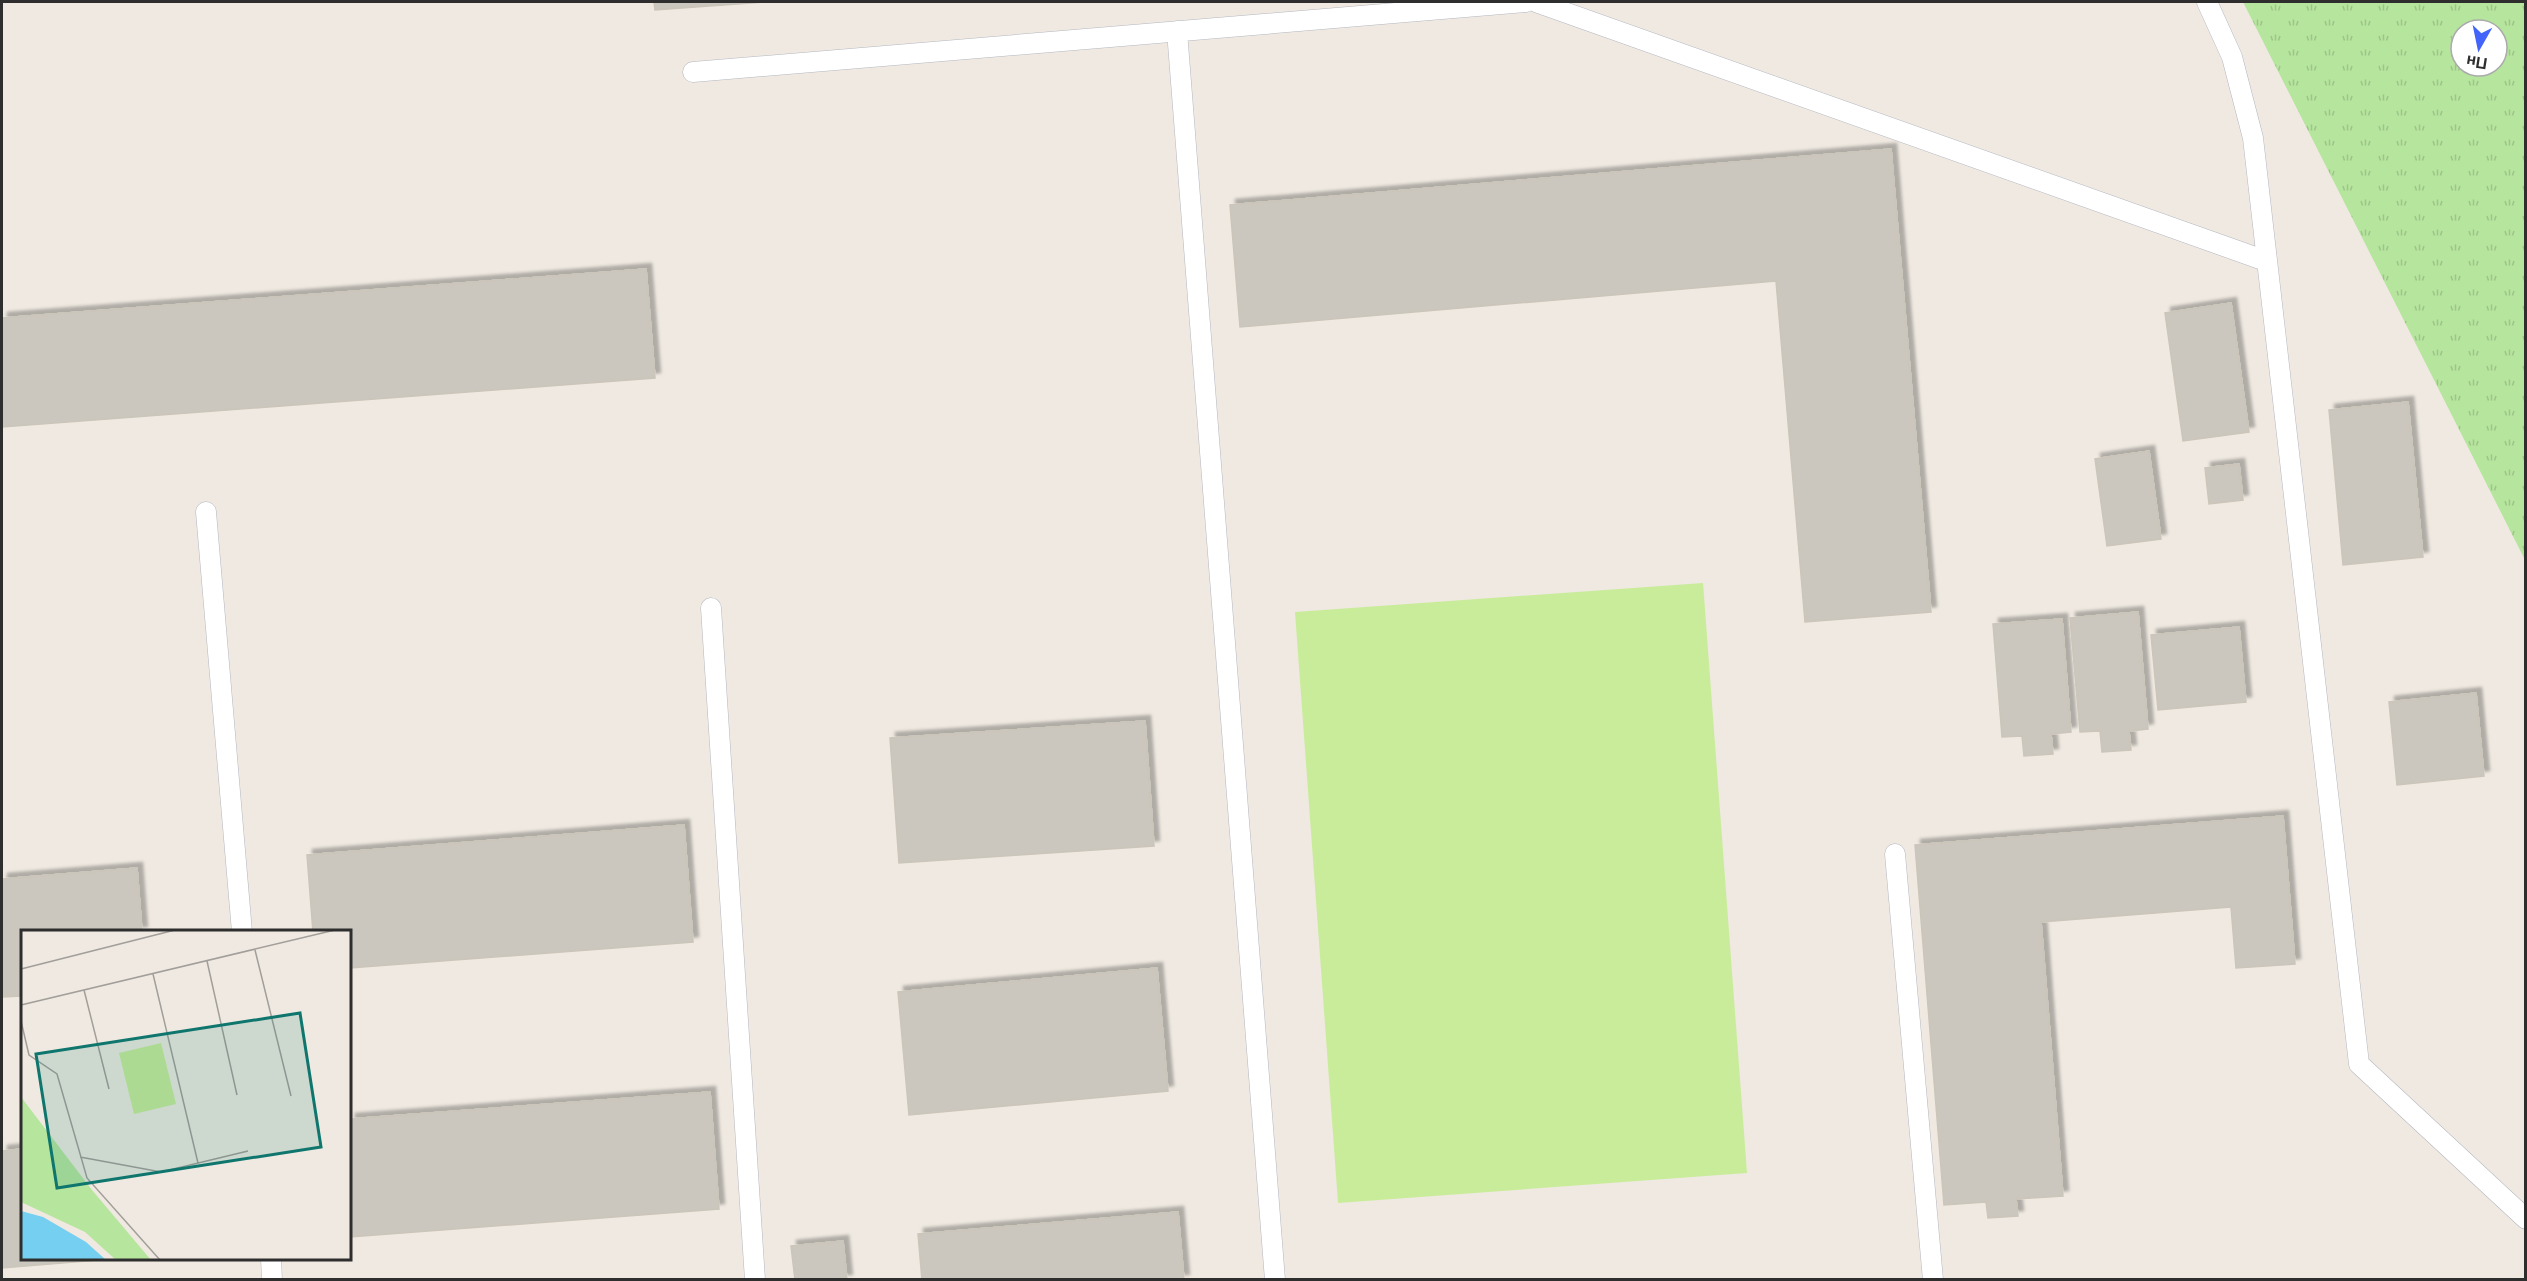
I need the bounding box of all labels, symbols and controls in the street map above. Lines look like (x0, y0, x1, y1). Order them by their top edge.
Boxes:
north arrow (2449, 18, 2509, 78)
text: Пн (2465, 52, 2489, 74)
inset map (21, 930, 351, 1260)

